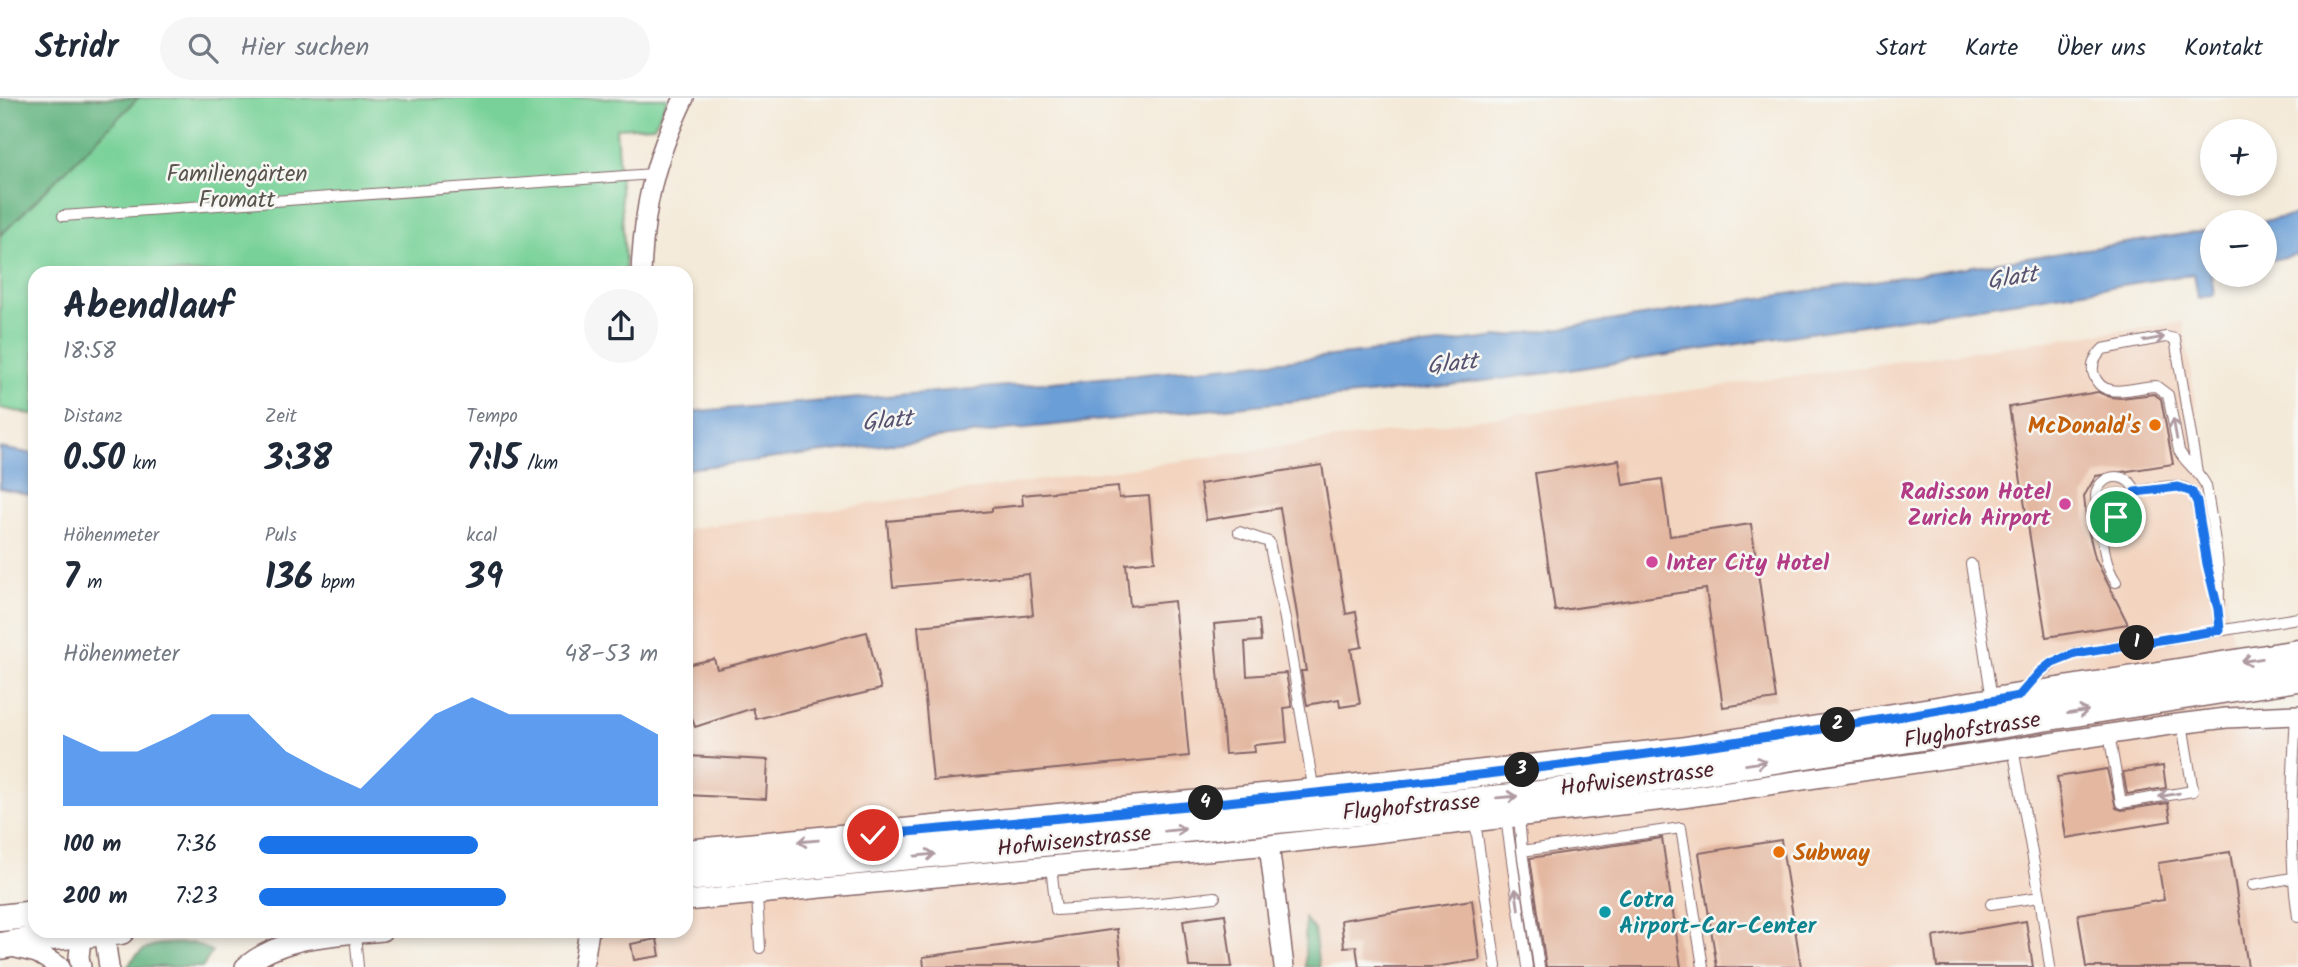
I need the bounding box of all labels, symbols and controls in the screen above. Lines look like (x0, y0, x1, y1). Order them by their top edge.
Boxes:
search box (160, 17, 650, 80)
text: Stridr (35, 22, 118, 75)
text: Hier suchen (240, 27, 369, 69)
icon: search (184, 29, 222, 67)
text: Start (1876, 29, 1927, 68)
text: Karte (1965, 29, 2018, 68)
text: Über uns (2056, 29, 2146, 68)
text: Kontakt (2184, 29, 2263, 68)
map controls (2200, 119, 2277, 287)
button: + (2200, 119, 2277, 196)
park label: Familiengärten Fromatt (166, 157, 308, 219)
button: − (2200, 210, 2277, 287)
water label: Glatt (1984, 255, 2044, 302)
text: Abendlauf (63, 278, 233, 338)
button: share (584, 289, 658, 363)
one-way arrow (2142, 332, 2165, 345)
text: 18:58 (63, 334, 116, 370)
water label: Glatt (1425, 342, 1483, 387)
water label: Glatt (860, 399, 918, 444)
text: Distanz (63, 402, 123, 432)
text: Zeit (265, 402, 297, 432)
text: Tempo (466, 402, 518, 432)
place label: McDonald's (2028, 409, 2141, 445)
marker: McDonald's (2147, 417, 2163, 433)
one-way arrow (2168, 418, 2181, 441)
text: 0.50 (63, 432, 125, 488)
text: 3:38 (265, 432, 332, 488)
text: 7:15 (466, 432, 520, 488)
text: km (125, 449, 157, 479)
text: /km (520, 449, 558, 479)
place label: Radisson Hotel Zurich Airport (1900, 475, 2052, 537)
pin (2086, 487, 2146, 547)
marker: Radisson Hotel Zurich Airport (2057, 496, 2073, 512)
icon: arrive (2097, 498, 2135, 536)
text: Höhenmeter (63, 521, 159, 551)
text: Puls (265, 521, 297, 551)
text: kcal (466, 521, 497, 551)
place label: Inter City Hotel (1666, 546, 1830, 582)
text: 7 (63, 551, 80, 607)
text: 136 (265, 551, 313, 607)
text: 39 (466, 551, 503, 607)
marker: Inter City Hotel (1644, 554, 1660, 570)
text: m (80, 568, 102, 598)
text: bpm (313, 568, 355, 598)
pin: 1 (2120, 626, 2154, 660)
text: 1 (2134, 627, 2139, 657)
text: Höhenmeter (63, 637, 179, 673)
text: 48–53 m (564, 637, 658, 673)
one-way arrow (2241, 654, 2264, 667)
street label: Flughofstrasse (1901, 702, 2043, 760)
one-way arrow (2066, 705, 2089, 718)
pin: 2 (1820, 708, 1856, 742)
text: 2 (1832, 709, 1843, 739)
pin: 3 (1504, 752, 1540, 788)
street label: Hofwisenstrasse (1558, 753, 1716, 807)
text: 3 (1516, 754, 1527, 784)
one-way arrow (1744, 756, 1767, 769)
street label: Flughofstrasse (1341, 784, 1482, 832)
pin: 4 (1188, 786, 1224, 820)
text: 4 (1200, 787, 1211, 817)
one-way arrow (2158, 789, 2181, 802)
one-way arrow (1495, 790, 1518, 803)
pin (843, 805, 903, 865)
icon: check (854, 816, 892, 854)
street label: Hofwisenstrasse (995, 816, 1153, 868)
one-way arrow (1164, 823, 1186, 836)
text: 100 m (63, 827, 121, 863)
text: 7:36 (175, 827, 217, 863)
one-way arrow (798, 835, 820, 848)
place label: Subway (1793, 836, 1870, 872)
marker: Subway (1771, 844, 1787, 860)
one-way arrow (913, 849, 935, 862)
text: 200 m (63, 879, 128, 915)
text: 7:23 (175, 879, 218, 915)
place label: Cotra Airport-Car-Center (1619, 883, 1818, 945)
one-way arrow (1511, 889, 1524, 911)
marker: Cotra Airport-Car-Center (1597, 904, 1613, 920)

